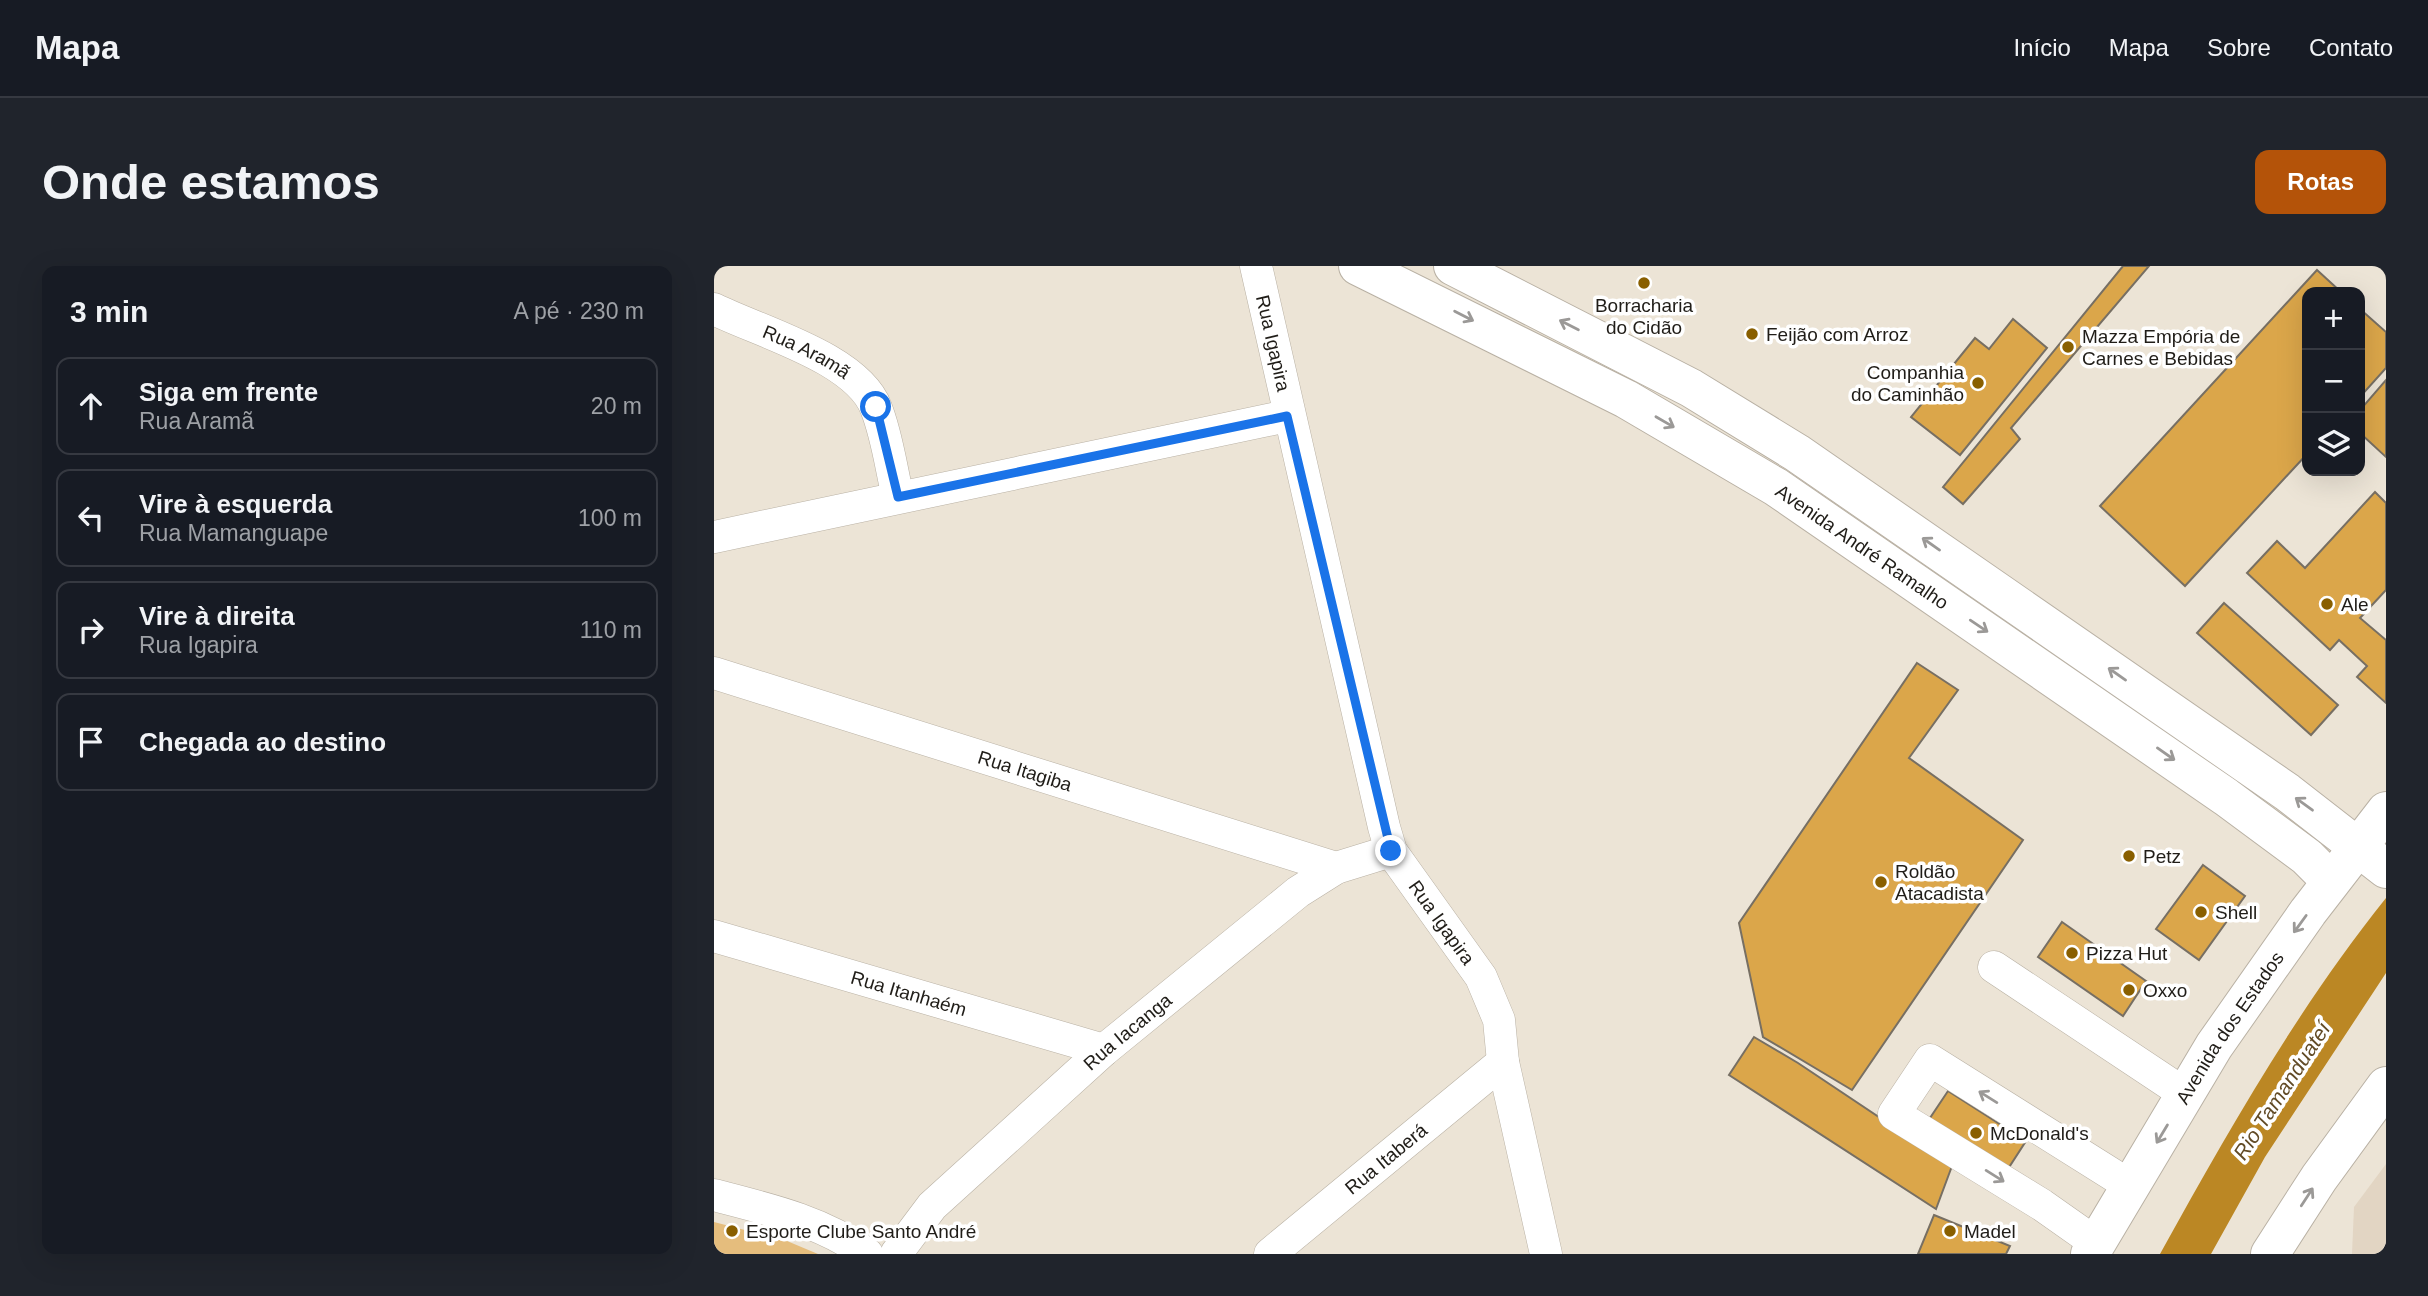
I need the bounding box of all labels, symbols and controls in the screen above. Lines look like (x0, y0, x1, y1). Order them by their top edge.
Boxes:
text: Mapa (35, 29, 119, 66)
text: Início (2013, 34, 2071, 61)
text: Mapa (2109, 34, 2169, 61)
text: Sobre (2207, 34, 2271, 61)
text: Contato (2309, 34, 2393, 61)
button: Rotas (2255, 150, 2386, 214)
text: Onde estamos (42, 155, 380, 209)
marker: Borracharia do Cidão (1636, 275, 1652, 291)
map controls (2302, 287, 2365, 476)
button: + (2302, 287, 2365, 350)
street label: Rua Igapira (1252, 293, 1294, 394)
text: 3 min (70, 295, 148, 328)
place label: Borracharia do Cidão (1595, 295, 1694, 338)
text: A pé · 230 m (514, 298, 644, 324)
one-way arrow (1453, 309, 1473, 323)
one-way arrow (1559, 318, 1580, 331)
street label: Rua Aramã (760, 321, 855, 383)
place label: Feijão com Arroz (1766, 324, 1909, 345)
marker: Feijão com Arroz (1744, 326, 1760, 342)
place label: Mazza Empória de Carnes e Bebidas (2082, 326, 2240, 369)
marker: Mazza Empória de Carnes e Bebidas (2060, 339, 2076, 355)
button: − (2302, 350, 2365, 413)
place label: Companhia do Caminhão (1851, 362, 1964, 405)
marker: Companhia do Caminhão (1970, 375, 1986, 391)
text: Siga em frente (139, 377, 318, 407)
icon: ahead (72, 387, 110, 425)
route start (860, 391, 891, 422)
text: 20 m (591, 393, 642, 419)
text: Rua Aramã (139, 408, 254, 434)
button: layers (2302, 413, 2365, 476)
one-way arrow (1655, 415, 1675, 429)
street label: Avenida André Ramalho (1772, 480, 1952, 614)
text: Vire à esquerda (139, 489, 332, 519)
icon: left (72, 499, 110, 537)
text: 100 m (578, 505, 642, 531)
text: Rua Mamanguape (139, 520, 328, 546)
one-way arrow (1921, 537, 1941, 551)
place label: Ale (2341, 594, 2368, 615)
marker: Ale (2319, 596, 2335, 612)
text: Vire à direita (139, 601, 295, 631)
icon: right (72, 611, 110, 649)
text: 110 m (580, 617, 642, 643)
one-way arrow (1969, 619, 1988, 633)
text: Rua Igapira (139, 632, 258, 658)
one-way arrow (2108, 667, 2127, 681)
icon: arrive (72, 723, 110, 761)
text: Chegada ao destino (139, 727, 386, 757)
street label: Rua Itagiba (975, 746, 1075, 796)
one-way arrow (2156, 747, 2175, 762)
one-way arrow (2295, 797, 2314, 811)
route end (1375, 835, 1406, 866)
place label: Petz (2143, 846, 2181, 867)
marker: Petz (2121, 848, 2137, 864)
place label: Roldão Atacadista (1895, 861, 1984, 904)
marker: Roldão Atacadista (1873, 874, 1889, 890)
street label: Rua Igapira (1404, 876, 1479, 969)
place label: Shell (2215, 902, 2257, 923)
marker: Shell (2193, 904, 2209, 920)
one-way arrow (2293, 914, 2307, 933)
place label: Pizza Hut (2086, 943, 2168, 964)
marker: Pizza Hut (2064, 945, 2080, 961)
street label: Avenida dos Estados (2172, 948, 2288, 1108)
street label: Rua Itanhaém (848, 967, 969, 1020)
place label: Oxxo (2143, 980, 2187, 1001)
marker: Oxxo (2121, 982, 2137, 998)
street label: Rua Iacanga (1079, 989, 1176, 1074)
water label: Rio Tamanduateí (2229, 1016, 2336, 1164)
one-way arrow (1979, 1089, 1998, 1104)
street label: Rua Itaberá (1341, 1119, 1431, 1199)
place label: McDonald's (1990, 1123, 2089, 1144)
one-way arrow (2155, 1124, 2169, 1144)
marker: McDonald's (1968, 1125, 1984, 1141)
one-way arrow (1984, 1169, 2004, 1183)
one-way arrow (2300, 1187, 2314, 1207)
place label: Esporte Clube Santo André (746, 1221, 976, 1242)
place label: Madel (1964, 1221, 2016, 1242)
marker: Esporte Clube Santo André (724, 1223, 740, 1239)
marker: Madel (1942, 1223, 1958, 1239)

